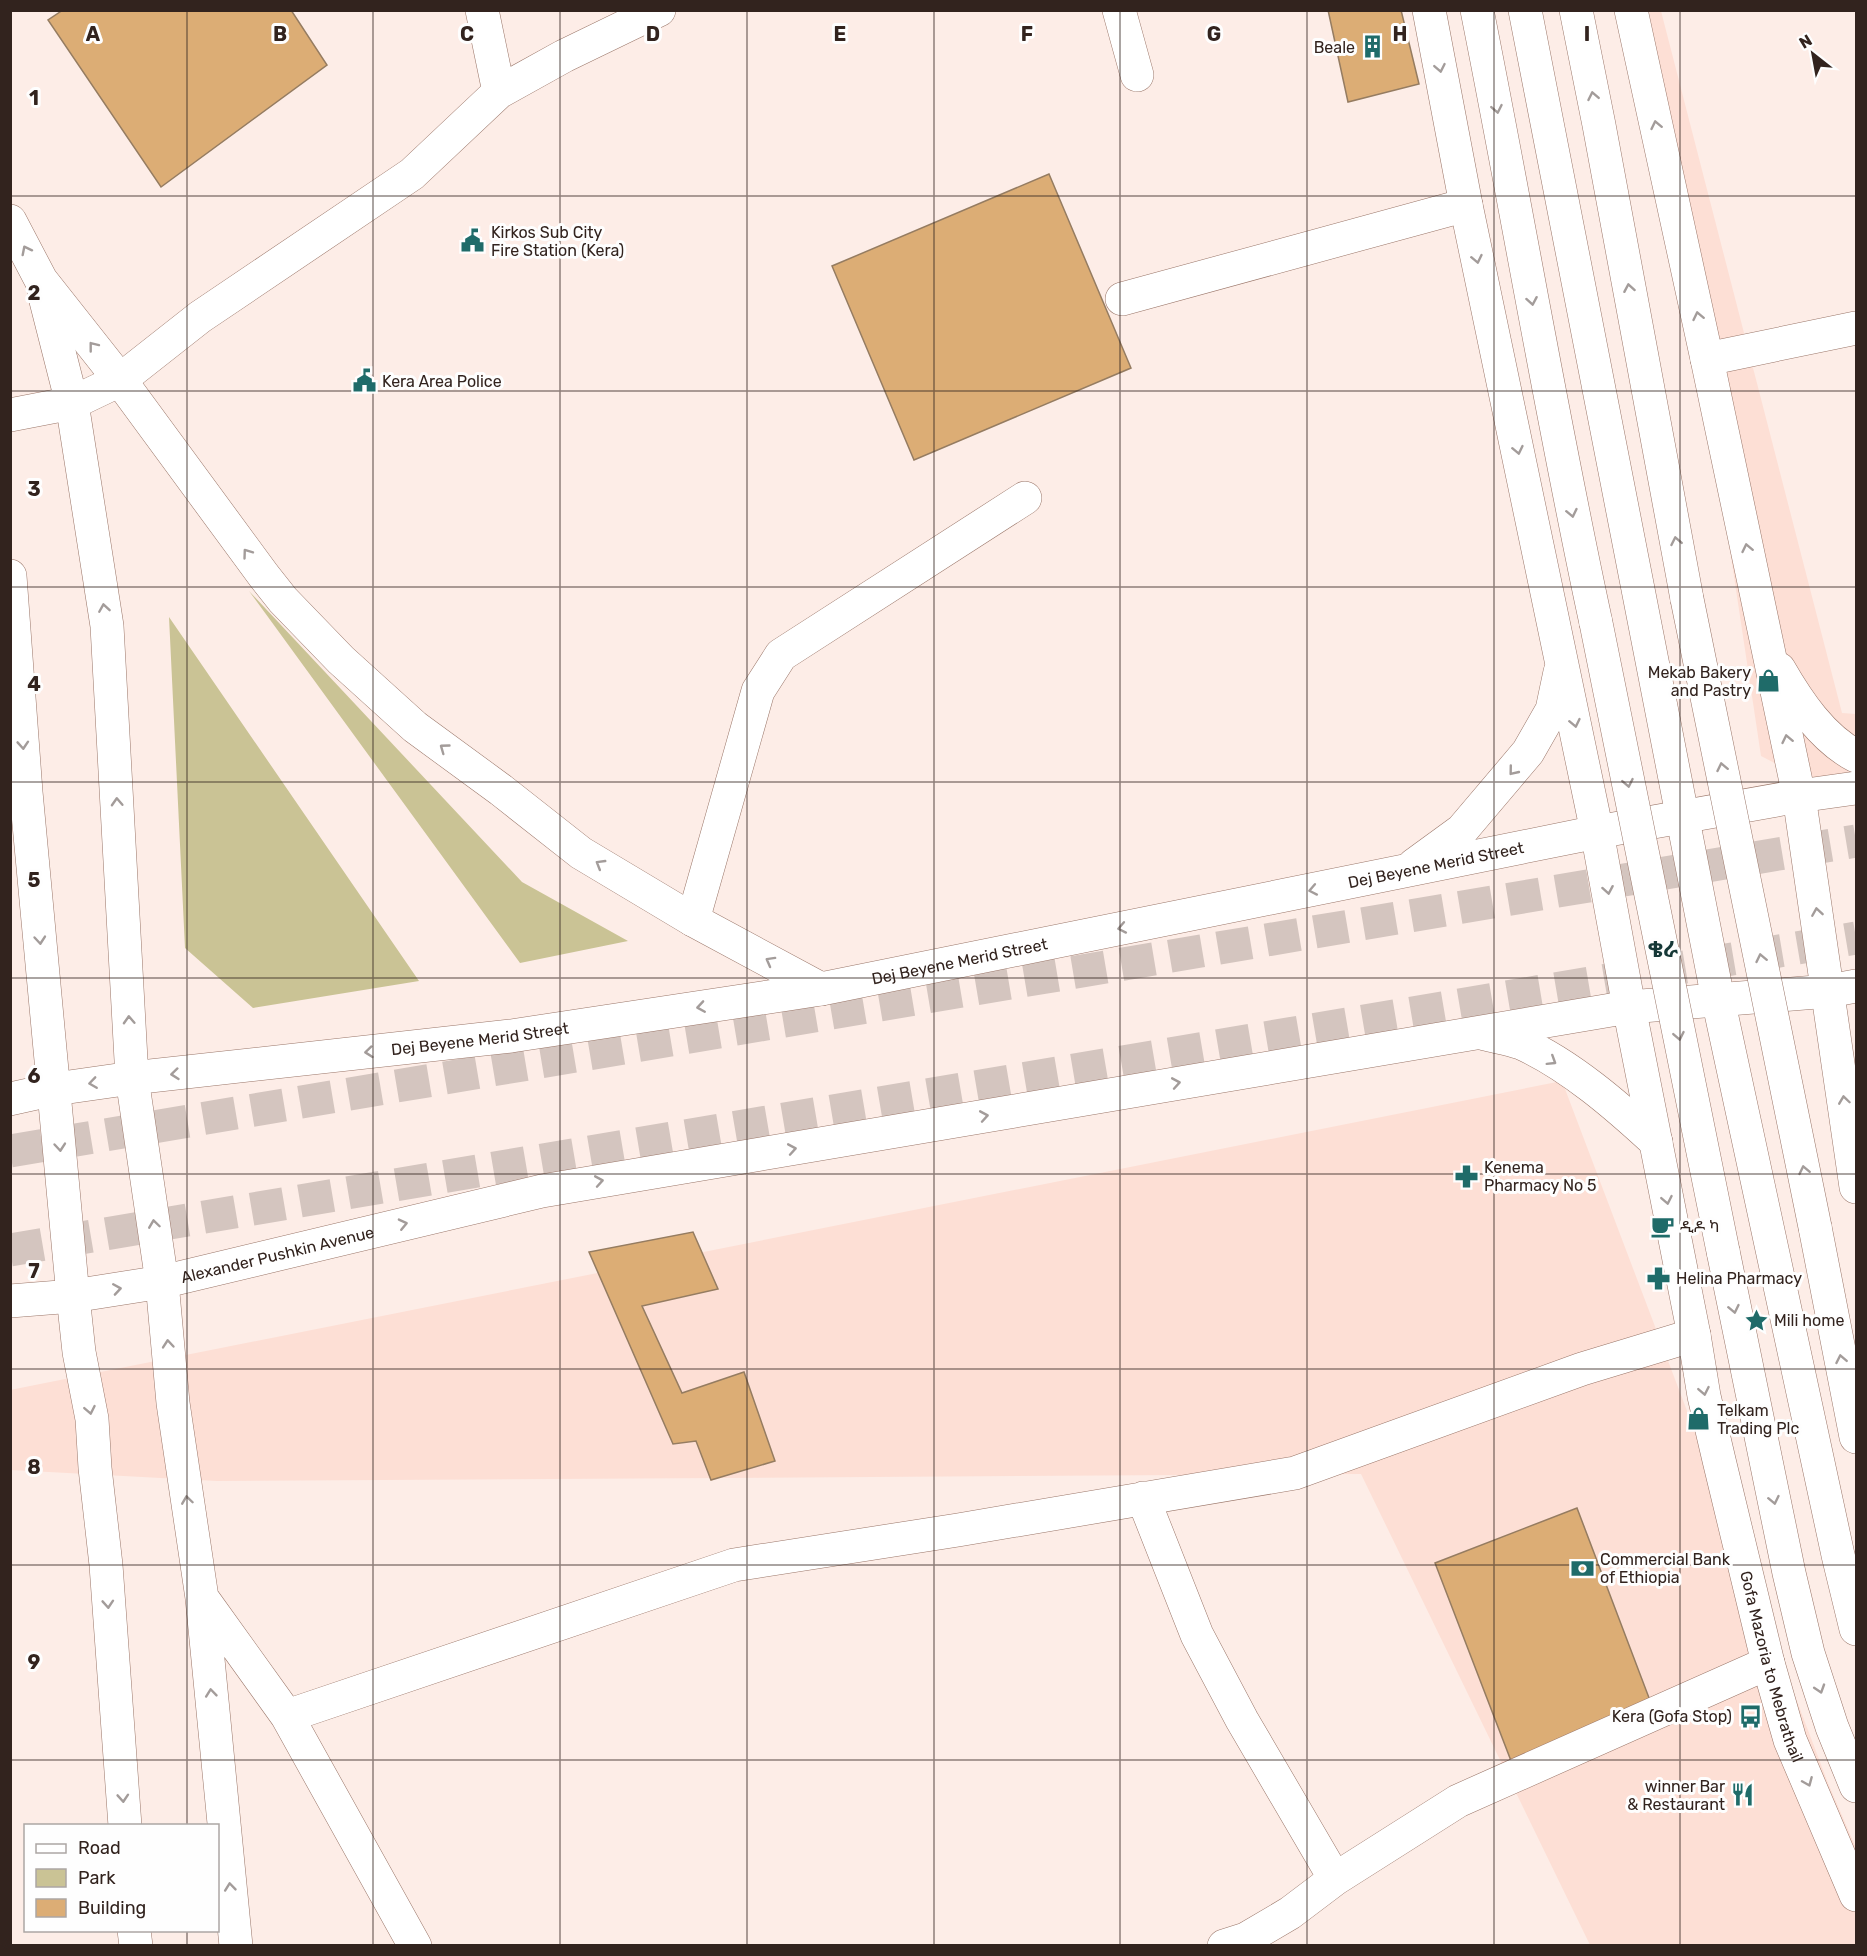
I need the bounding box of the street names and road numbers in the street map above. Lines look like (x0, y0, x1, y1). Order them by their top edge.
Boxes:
street label: Dej Beyene Merid Street (1346, 838, 1525, 892)
street label: Dej Beyene Merid Street (870, 934, 1049, 988)
street label: Dej Beyene Merid Street (390, 1018, 570, 1059)
street label: Alexander Pushkin Avenue (179, 1222, 376, 1287)
street label: Gofa Mazoria to Mebrathail (1737, 1569, 1808, 1765)

